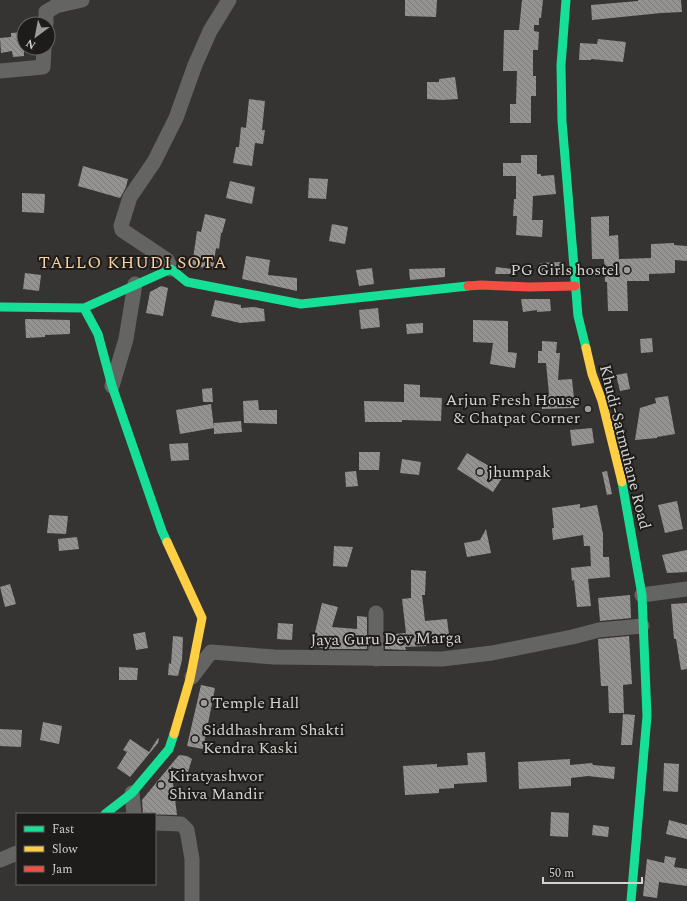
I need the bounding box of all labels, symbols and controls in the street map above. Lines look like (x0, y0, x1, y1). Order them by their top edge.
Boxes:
north arrow (16, 16, 56, 56)
text: N (23, 34, 39, 54)
district label: TALLO KHUDI SOTA (38, 250, 228, 276)
place label: PG Girls hostel (510, 258, 619, 282)
marker: PG Girls hostel (622, 265, 632, 275)
street label: Khudi-Satmuhane Road (593, 362, 657, 532)
place label: Arjun Fresh House & Chatpat Corner (445, 388, 580, 430)
marker: Arjun Fresh House & Chatpat Corner (583, 404, 593, 414)
place label: jhumpak (488, 460, 551, 484)
marker: jhumpak (475, 467, 485, 477)
street label: Jaya Guru Dev Marga (310, 626, 462, 652)
place label: Temple Hall (212, 691, 299, 715)
marker: Temple Hall (199, 698, 209, 708)
place label: Siddhashram Shakti Kendra Kaski (203, 718, 345, 760)
marker: Siddhashram Shakti Kendra Kaski (190, 734, 200, 744)
place label: Kiratyashwor Shiva Mandir (169, 764, 264, 806)
marker: Kiratyashwor Shiva Mandir (156, 780, 166, 790)
legend (16, 813, 156, 885)
text: Fast (52, 820, 74, 839)
text: Slow (52, 840, 78, 859)
scale bar (543, 859, 642, 885)
text: Jam (52, 860, 73, 879)
text: 50 m (549, 864, 574, 883)

